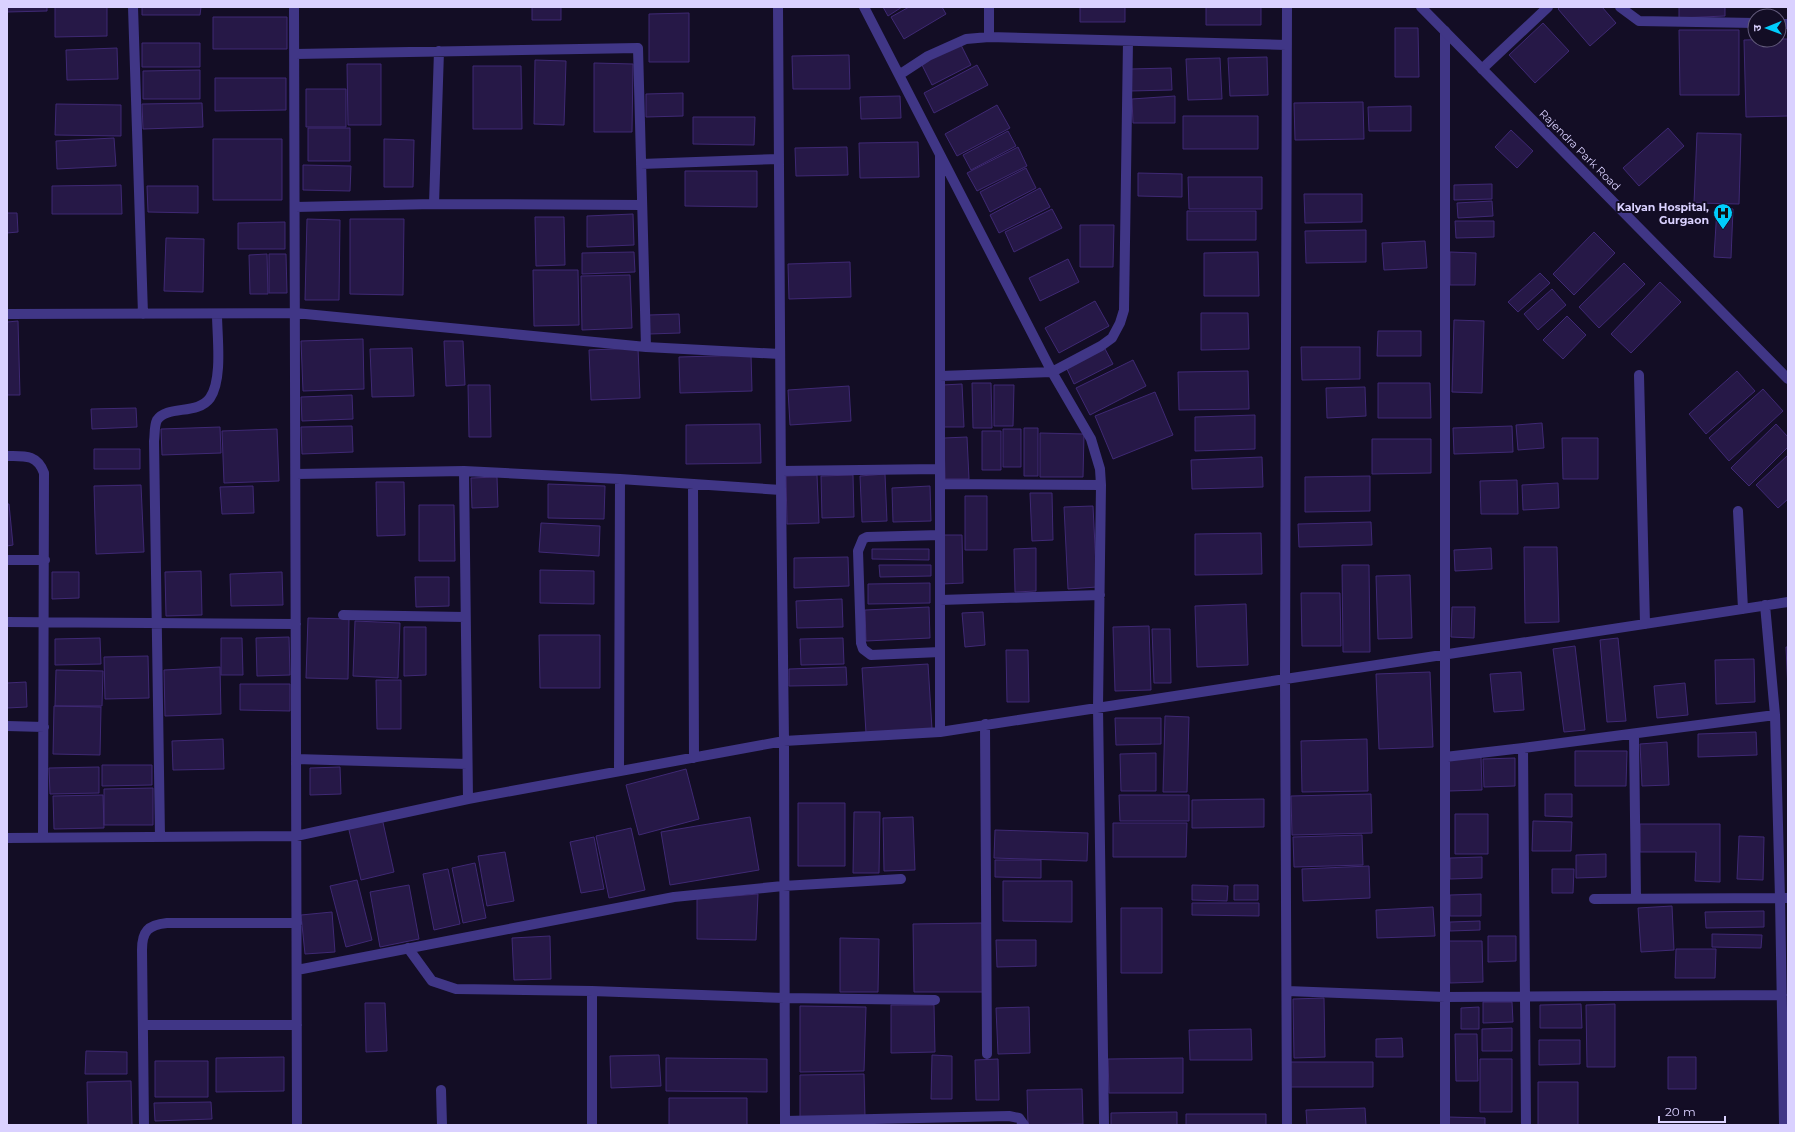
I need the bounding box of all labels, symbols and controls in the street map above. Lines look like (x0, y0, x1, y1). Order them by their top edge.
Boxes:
north arrow (1747, 8, 1787, 48)
text: उ (1750, 24, 1764, 32)
street label: Rajendra Park Road (1536, 106, 1624, 194)
place label: Kalyan Hospital, Gurgaon (1617, 200, 1709, 227)
hospital icon: Kalyan Hospital, Gurgaon (1712, 202, 1734, 230)
scale bar (1659, 1098, 1725, 1124)
text: 20 m (1665, 1104, 1696, 1119)

